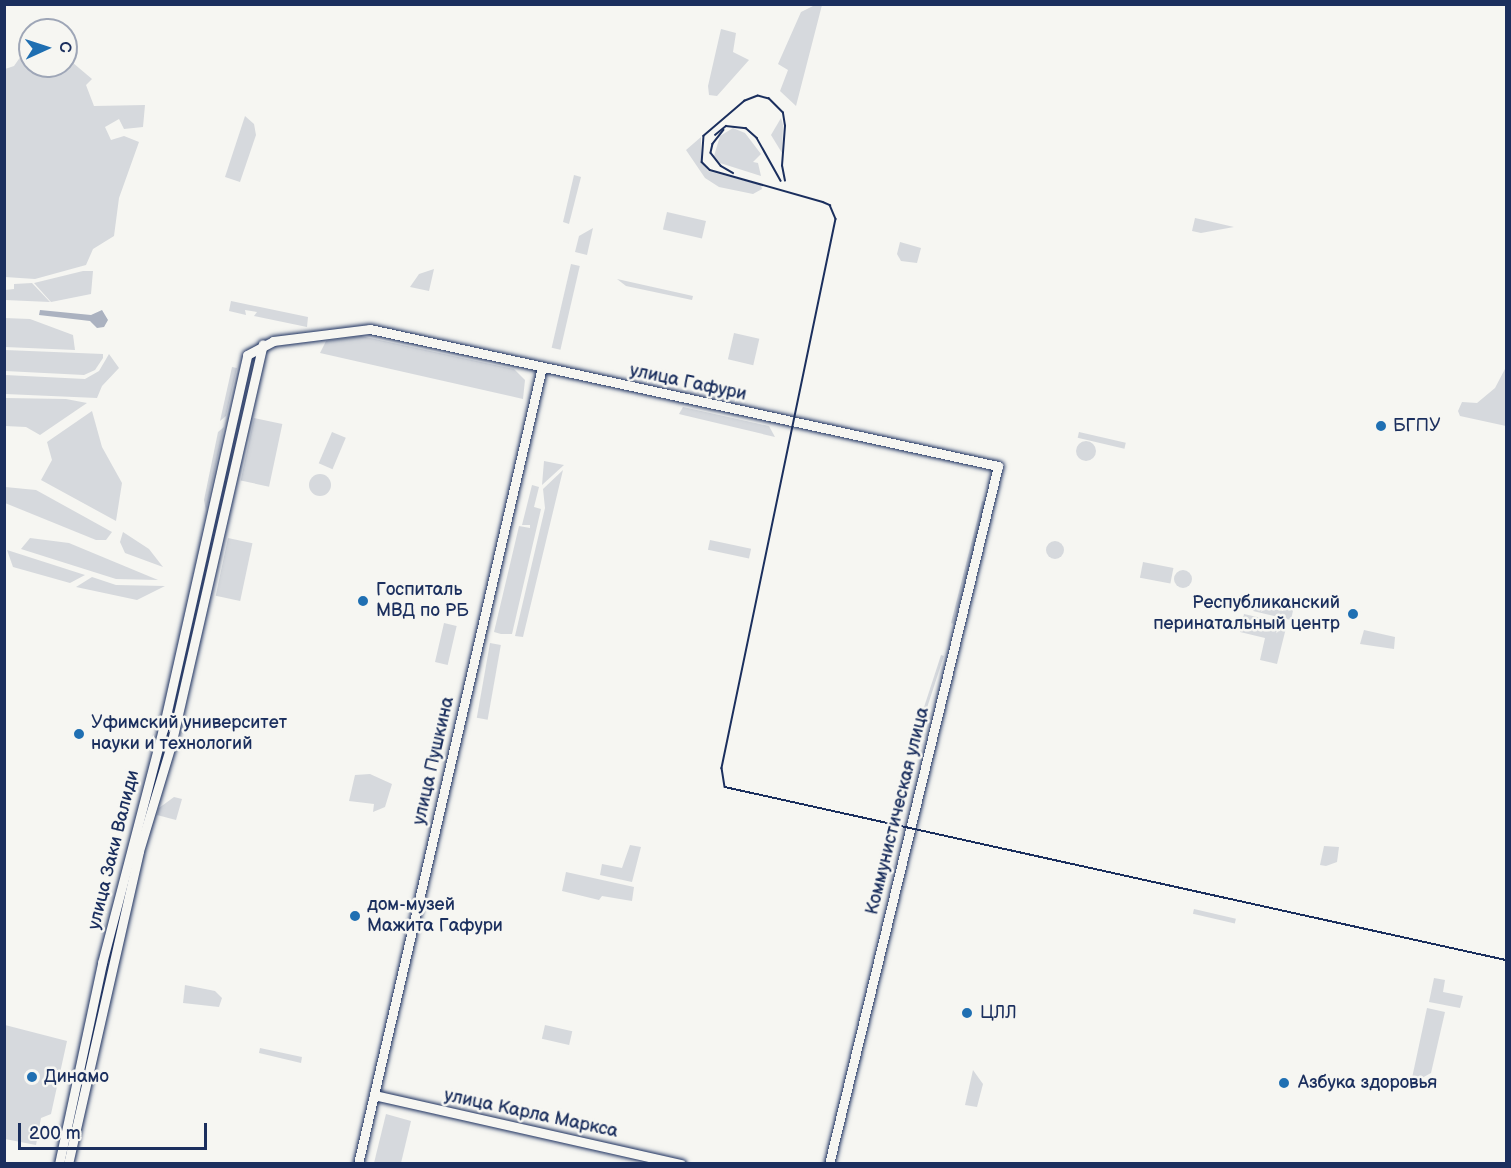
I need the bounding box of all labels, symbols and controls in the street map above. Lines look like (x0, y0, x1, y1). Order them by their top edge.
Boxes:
north arrow (18, 18, 78, 78)
text: С (55, 41, 74, 53)
street label: улица Гафури (628, 360, 748, 406)
place label: БГПУ (1393, 415, 1441, 437)
marker: БГПУ (1374, 419, 1388, 433)
place label: Госпиталь МВД по РБ (376, 580, 469, 622)
marker: Госпиталь МВД по РБ (354, 592, 372, 610)
place label: Республиканский перинатальный центр (1153, 593, 1340, 636)
marker: Республиканский перинатальный центр (1344, 605, 1362, 623)
street label: улица Пушкина (409, 695, 459, 827)
street label: Коммунистическая улица (862, 705, 934, 917)
place label: Уфимский университет науки и технологий (91, 713, 287, 756)
marker: Уфимский университет науки и технологий (72, 727, 86, 741)
street label: улица Заки Валиди (84, 768, 144, 932)
place label: дом-музей Мажита Гафури (367, 895, 503, 938)
marker: дом-музей Мажита Гафури (348, 909, 362, 923)
place label: ЦЛЛ (980, 1002, 1017, 1024)
marker: ЦЛЛ (958, 1004, 976, 1022)
place label: Динамо (44, 1066, 109, 1088)
marker: Динамо (25, 1070, 39, 1084)
place label: Азбука здоровья (1298, 1072, 1437, 1094)
marker: Азбука здоровья (1275, 1074, 1293, 1092)
street label: улица Карла Маркса (442, 1085, 620, 1143)
scale bar (21, 1111, 210, 1149)
text: 200 m (29, 1123, 81, 1144)

